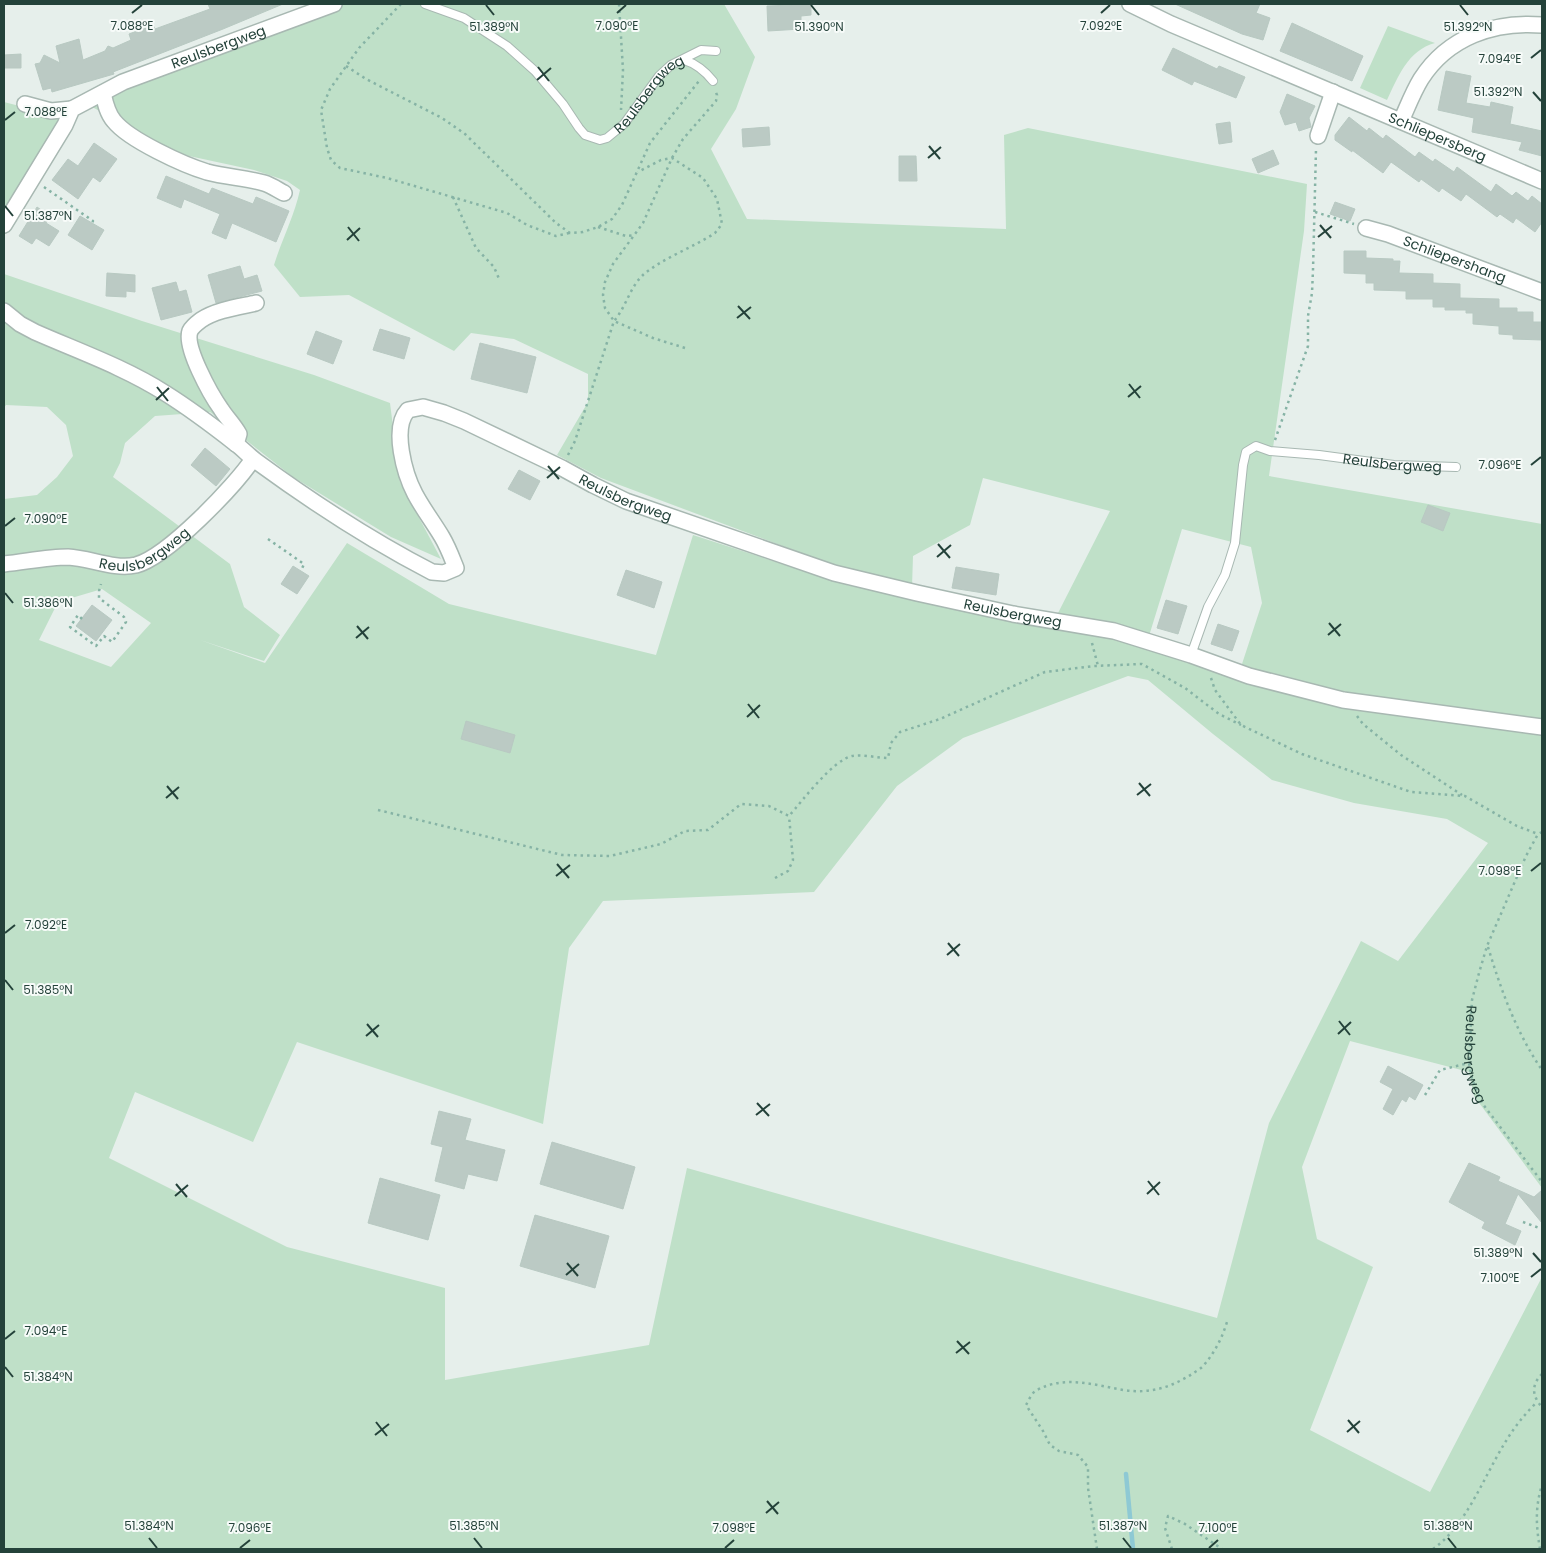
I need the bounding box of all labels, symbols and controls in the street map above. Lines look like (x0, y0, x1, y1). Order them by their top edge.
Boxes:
text: 7.088°E (111, 17, 153, 34)
text: 7.090°E (596, 17, 638, 34)
text: 7.092°E (1080, 17, 1122, 34)
text: 51.389°N (469, 18, 519, 35)
text: 51.390°N (794, 18, 844, 35)
text: 51.392°N (1444, 18, 1492, 35)
street label: Reulsbergweg (168, 20, 268, 73)
street label: Reulsbergweg (610, 50, 687, 138)
text: 7.094°E (1479, 50, 1521, 67)
text: 51.392°N (1474, 83, 1522, 100)
text: 7.088°E (25, 103, 67, 120)
street label: Schliepersberg (1385, 107, 1490, 166)
text: 51.387°N (24, 207, 72, 224)
street label: Schliepershang (1400, 231, 1509, 288)
street label: Reulsbergweg (1342, 448, 1442, 477)
text: 7.096°E (1479, 456, 1521, 473)
street label: Reulsbergweg (575, 469, 675, 526)
text: 7.090°E (25, 510, 67, 527)
street label: Reulsbergweg (97, 523, 194, 576)
text: 51.386°N (23, 594, 73, 611)
street label: Reulsbergweg (962, 594, 1063, 632)
text: 7.098°E (1479, 862, 1521, 879)
text: 7.092°E (25, 916, 67, 933)
text: 51.385°N (23, 981, 73, 998)
street label: Reulsbergweg (1459, 1005, 1491, 1107)
text: 51.389°N (1473, 1244, 1523, 1261)
text: 7.100°E (1480, 1269, 1520, 1286)
text: 7.094°E (25, 1322, 67, 1339)
text: 51.384°N (23, 1368, 73, 1385)
text: 51.384°N (124, 1517, 174, 1534)
text: 51.385°N (449, 1517, 499, 1534)
text: 51.387°N (1099, 1517, 1147, 1534)
text: 51.388°N (1423, 1517, 1473, 1534)
text: 7.096°E (229, 1519, 271, 1536)
text: 7.098°E (713, 1519, 755, 1536)
text: 7.100°E (1198, 1519, 1238, 1536)

